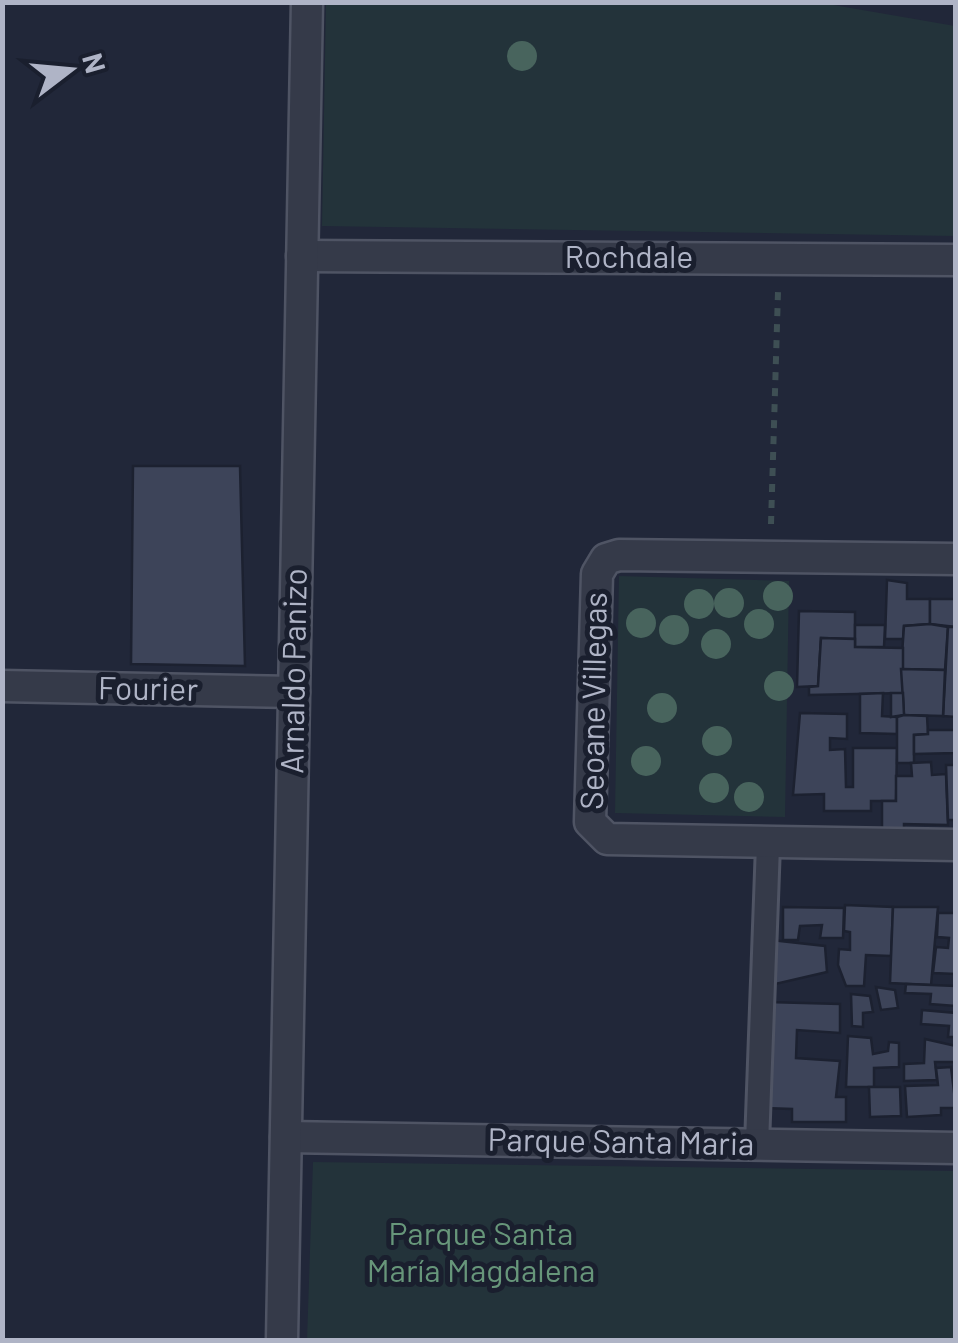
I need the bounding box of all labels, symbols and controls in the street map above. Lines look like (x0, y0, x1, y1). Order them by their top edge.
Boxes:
north arrow (20, 20, 120, 120)
text: N (76, 49, 114, 76)
street label: Rochdale (565, 236, 693, 274)
street label: Arnaldo Panizo (271, 568, 313, 774)
street label: Seoane Villegas (571, 592, 613, 810)
street label: Fourier (98, 667, 199, 707)
street label: Parque Santa Maria (487, 1119, 755, 1161)
park label: Parque Santa María Magdalena (367, 1213, 595, 1288)

